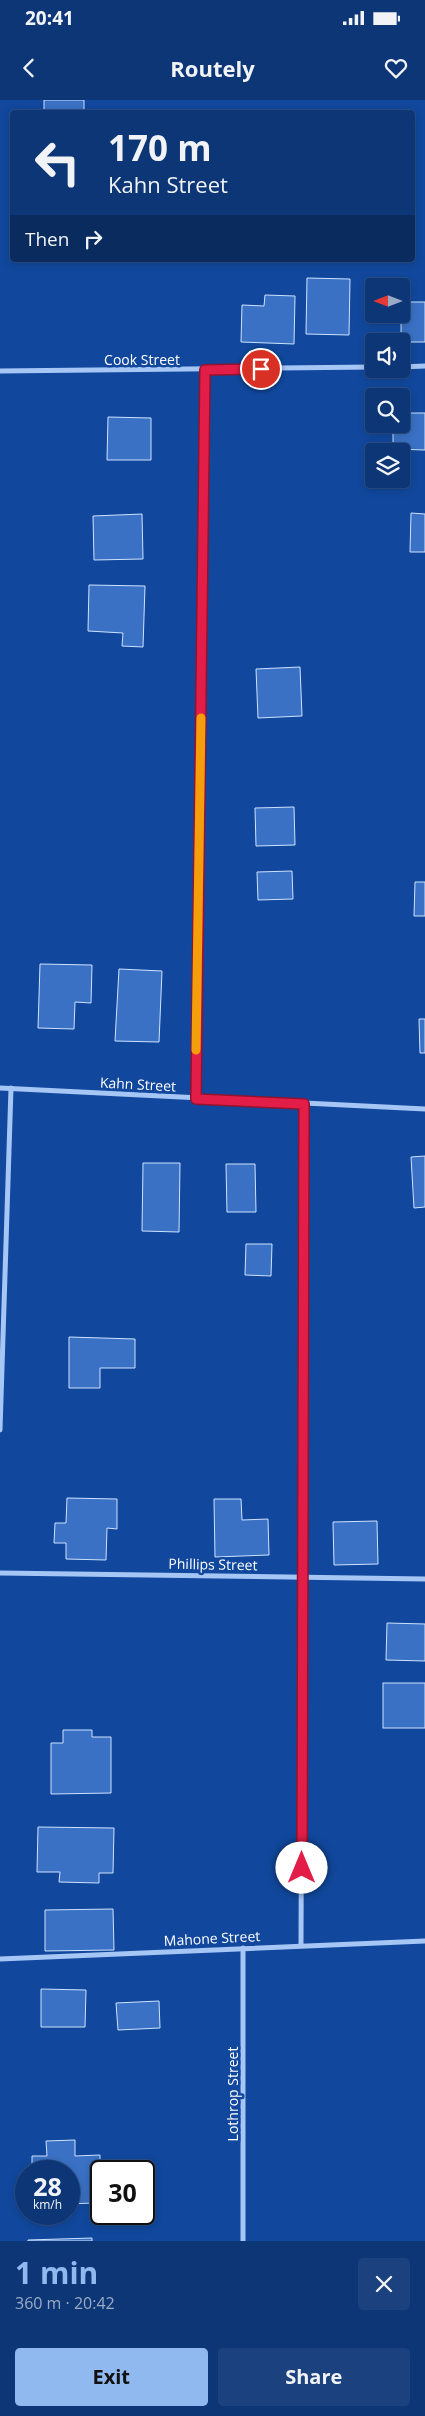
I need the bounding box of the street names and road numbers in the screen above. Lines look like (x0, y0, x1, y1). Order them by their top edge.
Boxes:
street label: Cook Street (104, 350, 180, 369)
street label: Kahn Street (99, 1073, 177, 1095)
street label: Phillips Street (168, 1554, 258, 1574)
street label: Mahone Street (163, 1926, 261, 1950)
street label: Lothrop Street (223, 2047, 242, 2141)

